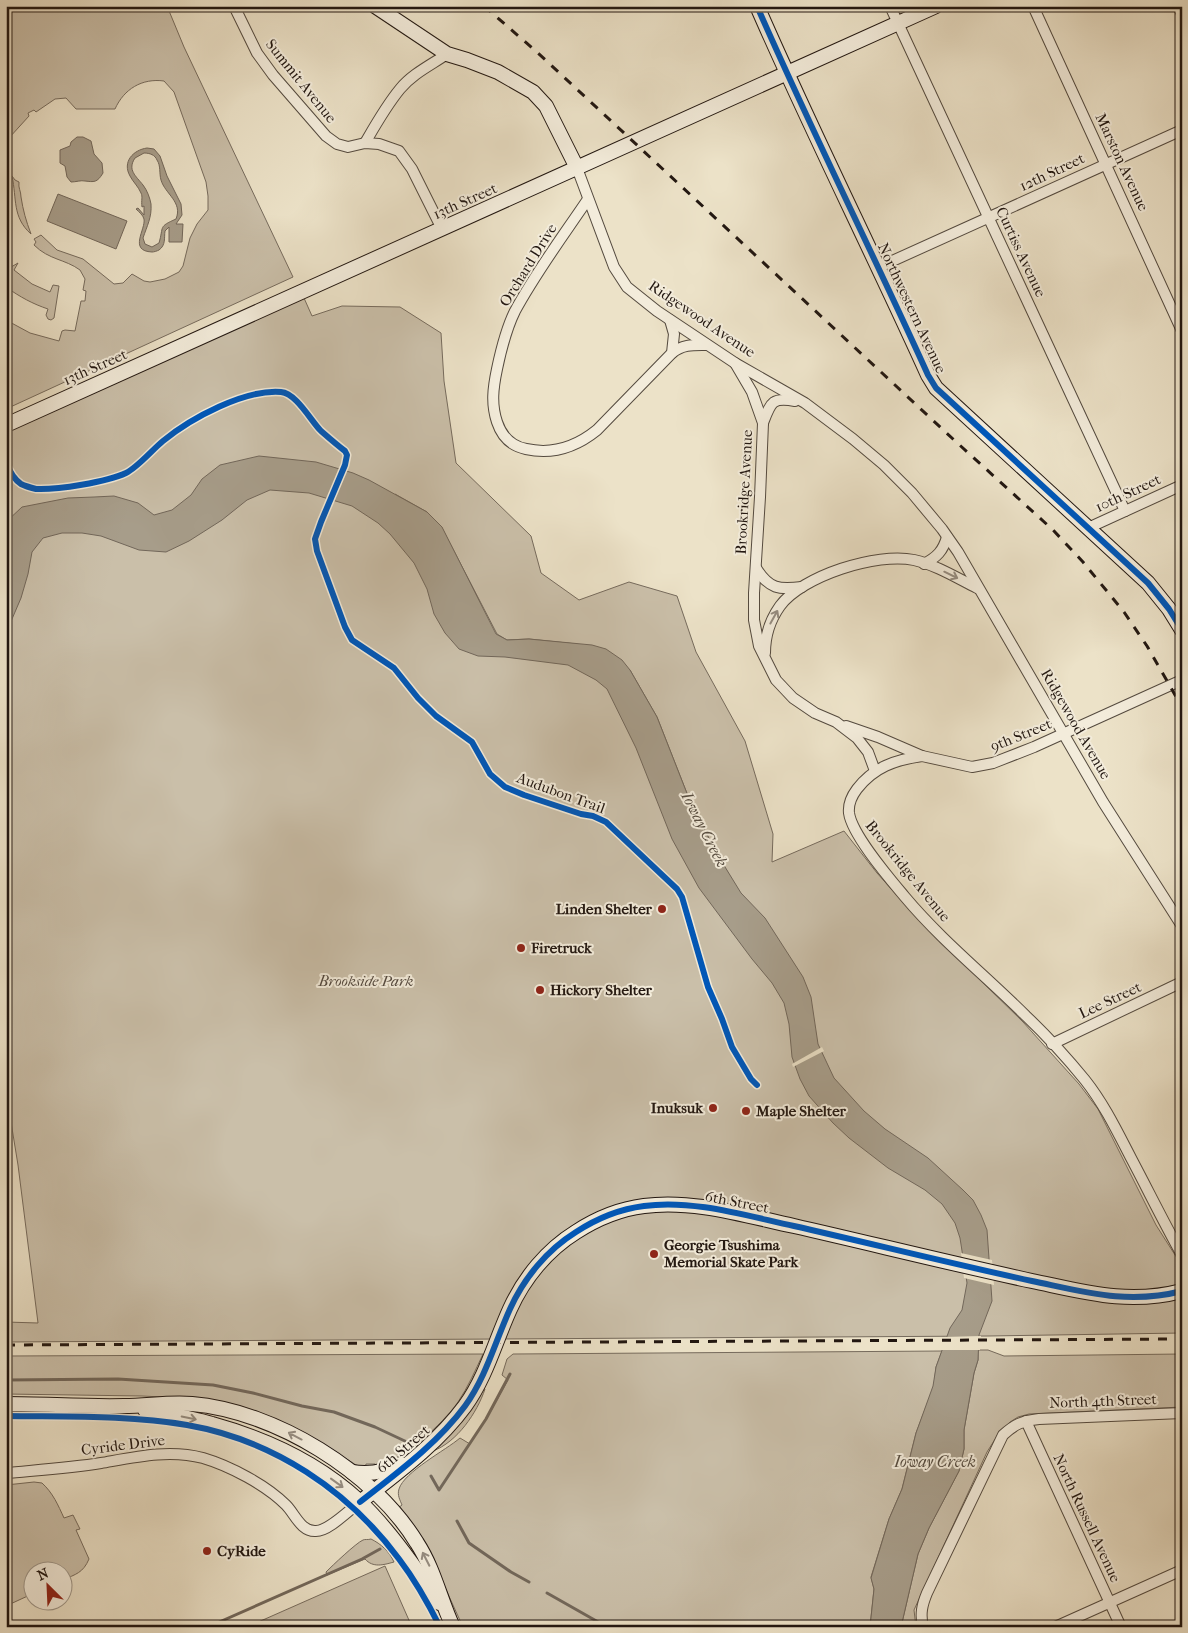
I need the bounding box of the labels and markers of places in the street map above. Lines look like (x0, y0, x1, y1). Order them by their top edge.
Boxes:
place label: Linden Shelter (556, 900, 653, 918)
marker: Linden Shelter (656, 903, 668, 915)
place label: Firetruck (530, 939, 593, 957)
marker: Firetruck (515, 942, 527, 954)
place label: Hickory Shelter (550, 981, 653, 999)
marker: Hickory Shelter (534, 984, 546, 996)
place label: Inuksuk (651, 1099, 704, 1117)
marker: Inuksuk (707, 1102, 719, 1114)
place label: Maple Shelter (755, 1102, 847, 1120)
marker: Maple Shelter (740, 1105, 752, 1117)
place label: Georgie Tsushima Memorial Skate Park (663, 1236, 799, 1271)
marker: Georgie Tsushima Memorial Skate Park (648, 1248, 660, 1260)
place label: CyRide (217, 1542, 266, 1560)
marker: CyRide (201, 1545, 213, 1557)

